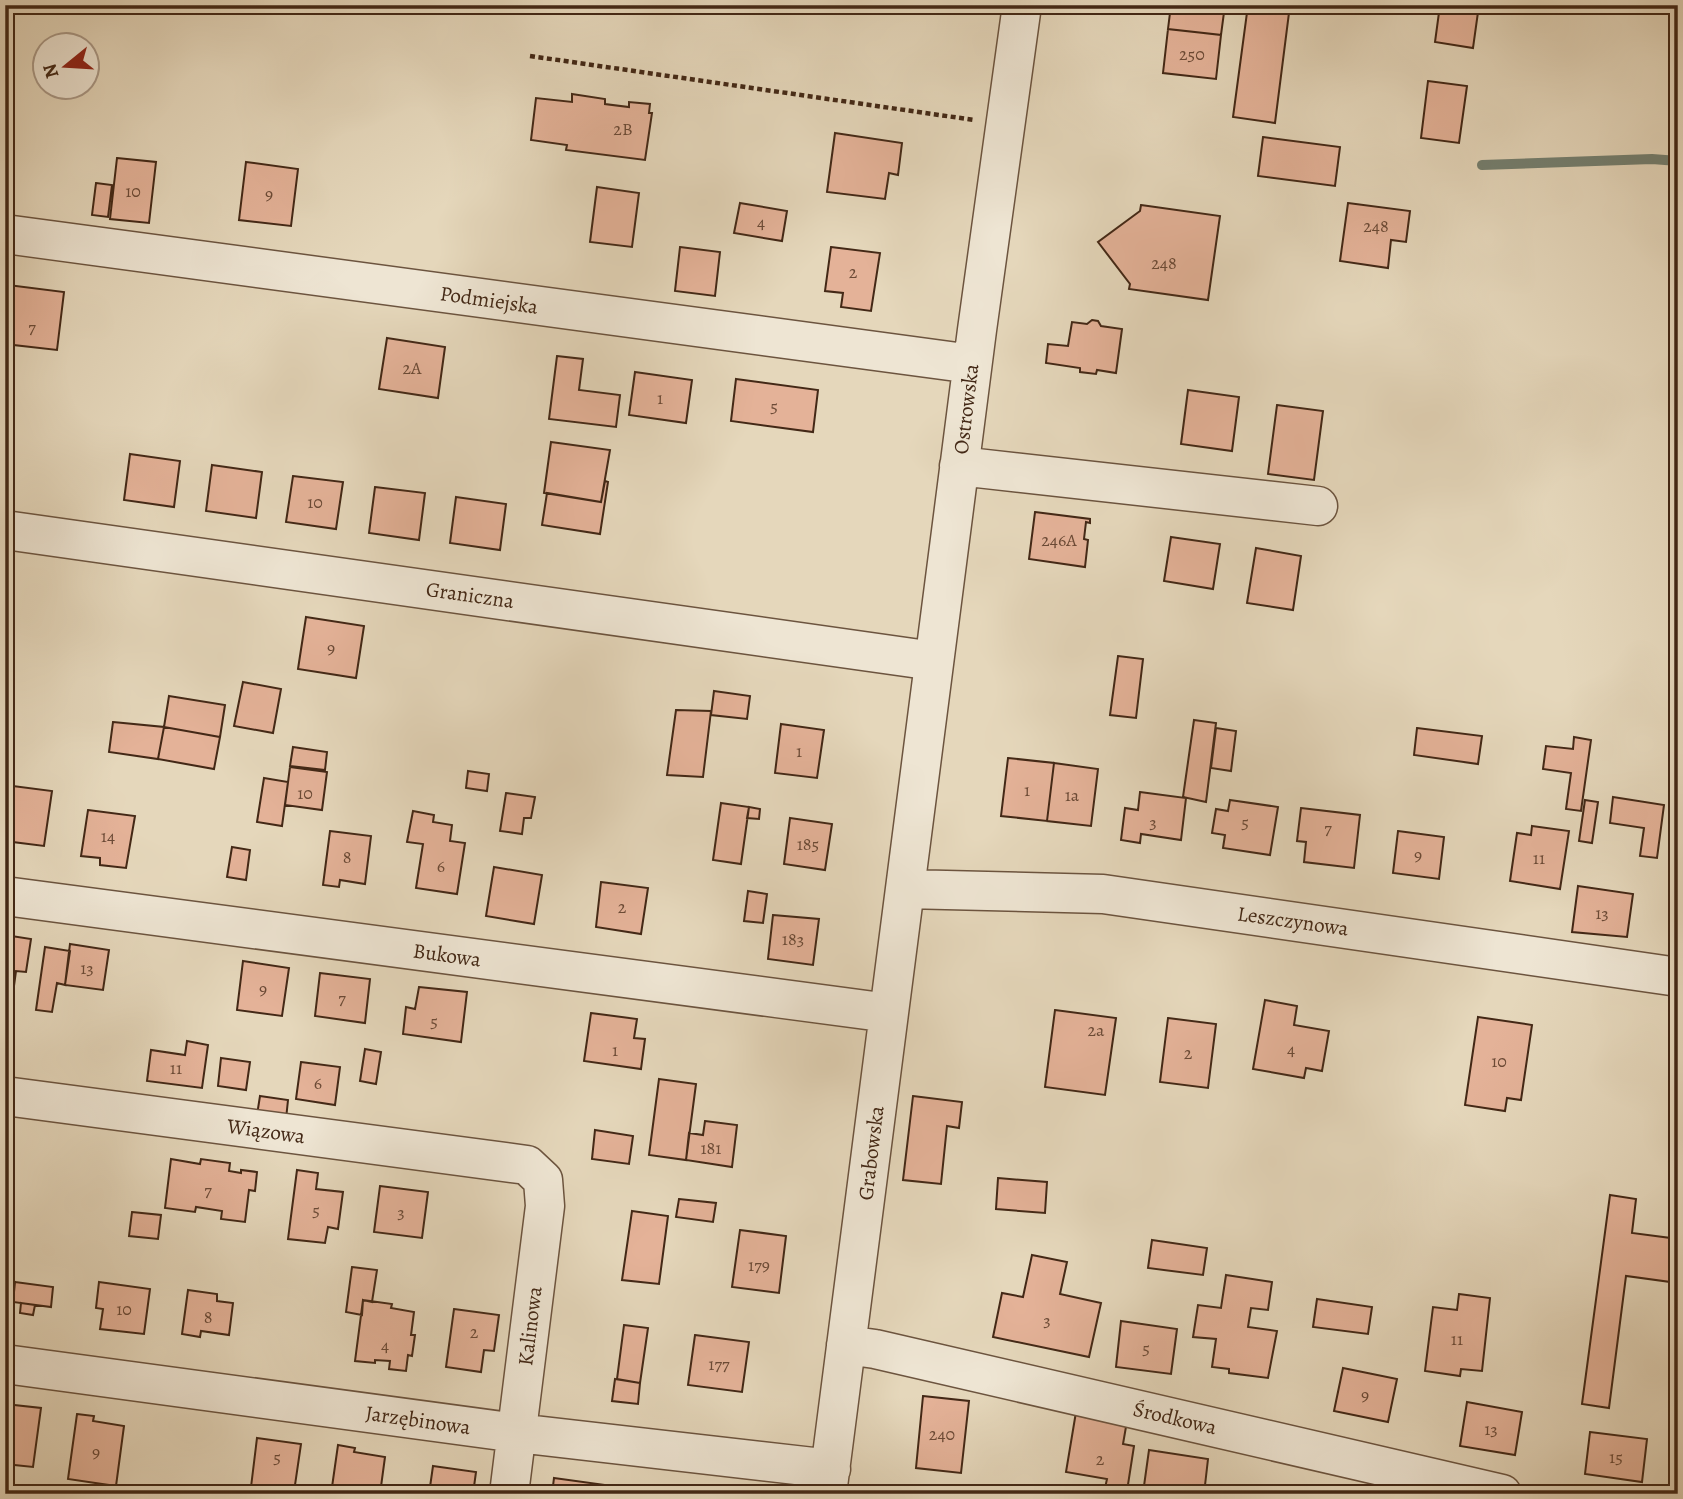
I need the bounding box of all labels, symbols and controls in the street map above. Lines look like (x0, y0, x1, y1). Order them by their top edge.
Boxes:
north arrow (32, 32, 102, 102)
house number: 250 (1179, 42, 1205, 66)
text: N (36, 60, 65, 82)
house number: 2B (613, 117, 633, 141)
house number: 10 (125, 179, 141, 203)
house number: 9 (265, 182, 273, 206)
house number: 4 (757, 210, 765, 234)
house number: 248 (1363, 214, 1389, 238)
house number: 248 (1151, 251, 1177, 275)
house number: 2 (849, 260, 858, 284)
street label: Podmiejska (438, 279, 540, 321)
house number: 7 (28, 315, 36, 339)
house number: 2A (402, 356, 422, 380)
street label: Ostrowska (947, 362, 985, 456)
house number: 1 (657, 386, 663, 410)
house number: 5 (770, 394, 778, 418)
house number: 10 (307, 490, 323, 514)
house number: 246A (1041, 528, 1077, 552)
street label: Graniczna (424, 575, 516, 615)
house number: 9 (327, 636, 335, 660)
house number: 1 (796, 739, 802, 763)
house number: 1 (1024, 778, 1030, 802)
house number: 10 (297, 781, 313, 805)
house number: 1a (1065, 783, 1080, 807)
house number: 3 (1149, 810, 1157, 834)
house number: 5 (1241, 810, 1249, 834)
house number: 7 (1324, 816, 1332, 840)
house number: 14 (101, 824, 115, 848)
house number: 185 (797, 832, 819, 856)
house number: 9 (1414, 843, 1422, 867)
house number: 8 (343, 845, 351, 869)
house number: 11 (1533, 846, 1545, 870)
house number: 6 (437, 854, 445, 878)
house number: 2 (618, 895, 627, 919)
street label: Leszczynowa (1236, 899, 1351, 943)
house number: 13 (1595, 901, 1609, 925)
house number: 183 (782, 927, 804, 951)
street label: Bukowa (411, 936, 483, 974)
house number: 13 (80, 956, 94, 980)
house number: 9 (259, 977, 267, 1001)
house number: 7 (338, 986, 346, 1010)
house number: 5 (430, 1009, 438, 1033)
house number: 2a (1088, 1018, 1105, 1042)
house number: 4 (1287, 1037, 1295, 1061)
house number: 1 (612, 1038, 618, 1062)
house number: 2 (1184, 1041, 1193, 1065)
house number: 10 (1491, 1049, 1507, 1073)
house number: 11 (170, 1056, 182, 1080)
house number: 6 (314, 1071, 322, 1095)
street label: Grabowska (851, 1104, 891, 1202)
street label: Wiązowa (224, 1112, 307, 1150)
house number: 181 (700, 1136, 722, 1160)
house number: 7 (204, 1178, 212, 1202)
house number: 5 (312, 1198, 320, 1222)
house number: 3 (397, 1200, 405, 1224)
house number: 179 (748, 1253, 770, 1277)
street label: Kalinowa (511, 1285, 549, 1367)
house number: 10 (116, 1297, 132, 1321)
house number: 8 (204, 1305, 212, 1329)
house number: 3 (1043, 1308, 1051, 1332)
house number: 2 (470, 1320, 479, 1344)
house number: 11 (1451, 1327, 1463, 1351)
house number: 4 (381, 1333, 389, 1357)
house number: 5 (1142, 1336, 1150, 1360)
house number: 177 (708, 1352, 730, 1376)
house number: 9 (1361, 1383, 1369, 1407)
street label: Środkowa (1130, 1395, 1220, 1441)
street label: Jarzębinowa (364, 1399, 472, 1441)
house number: 13 (1484, 1417, 1498, 1441)
house number: 240 (929, 1422, 955, 1446)
house number: 9 (92, 1440, 100, 1464)
house number: 5 (273, 1445, 281, 1469)
house number: 15 (1609, 1445, 1623, 1469)
house number: 2 (1096, 1447, 1105, 1471)

